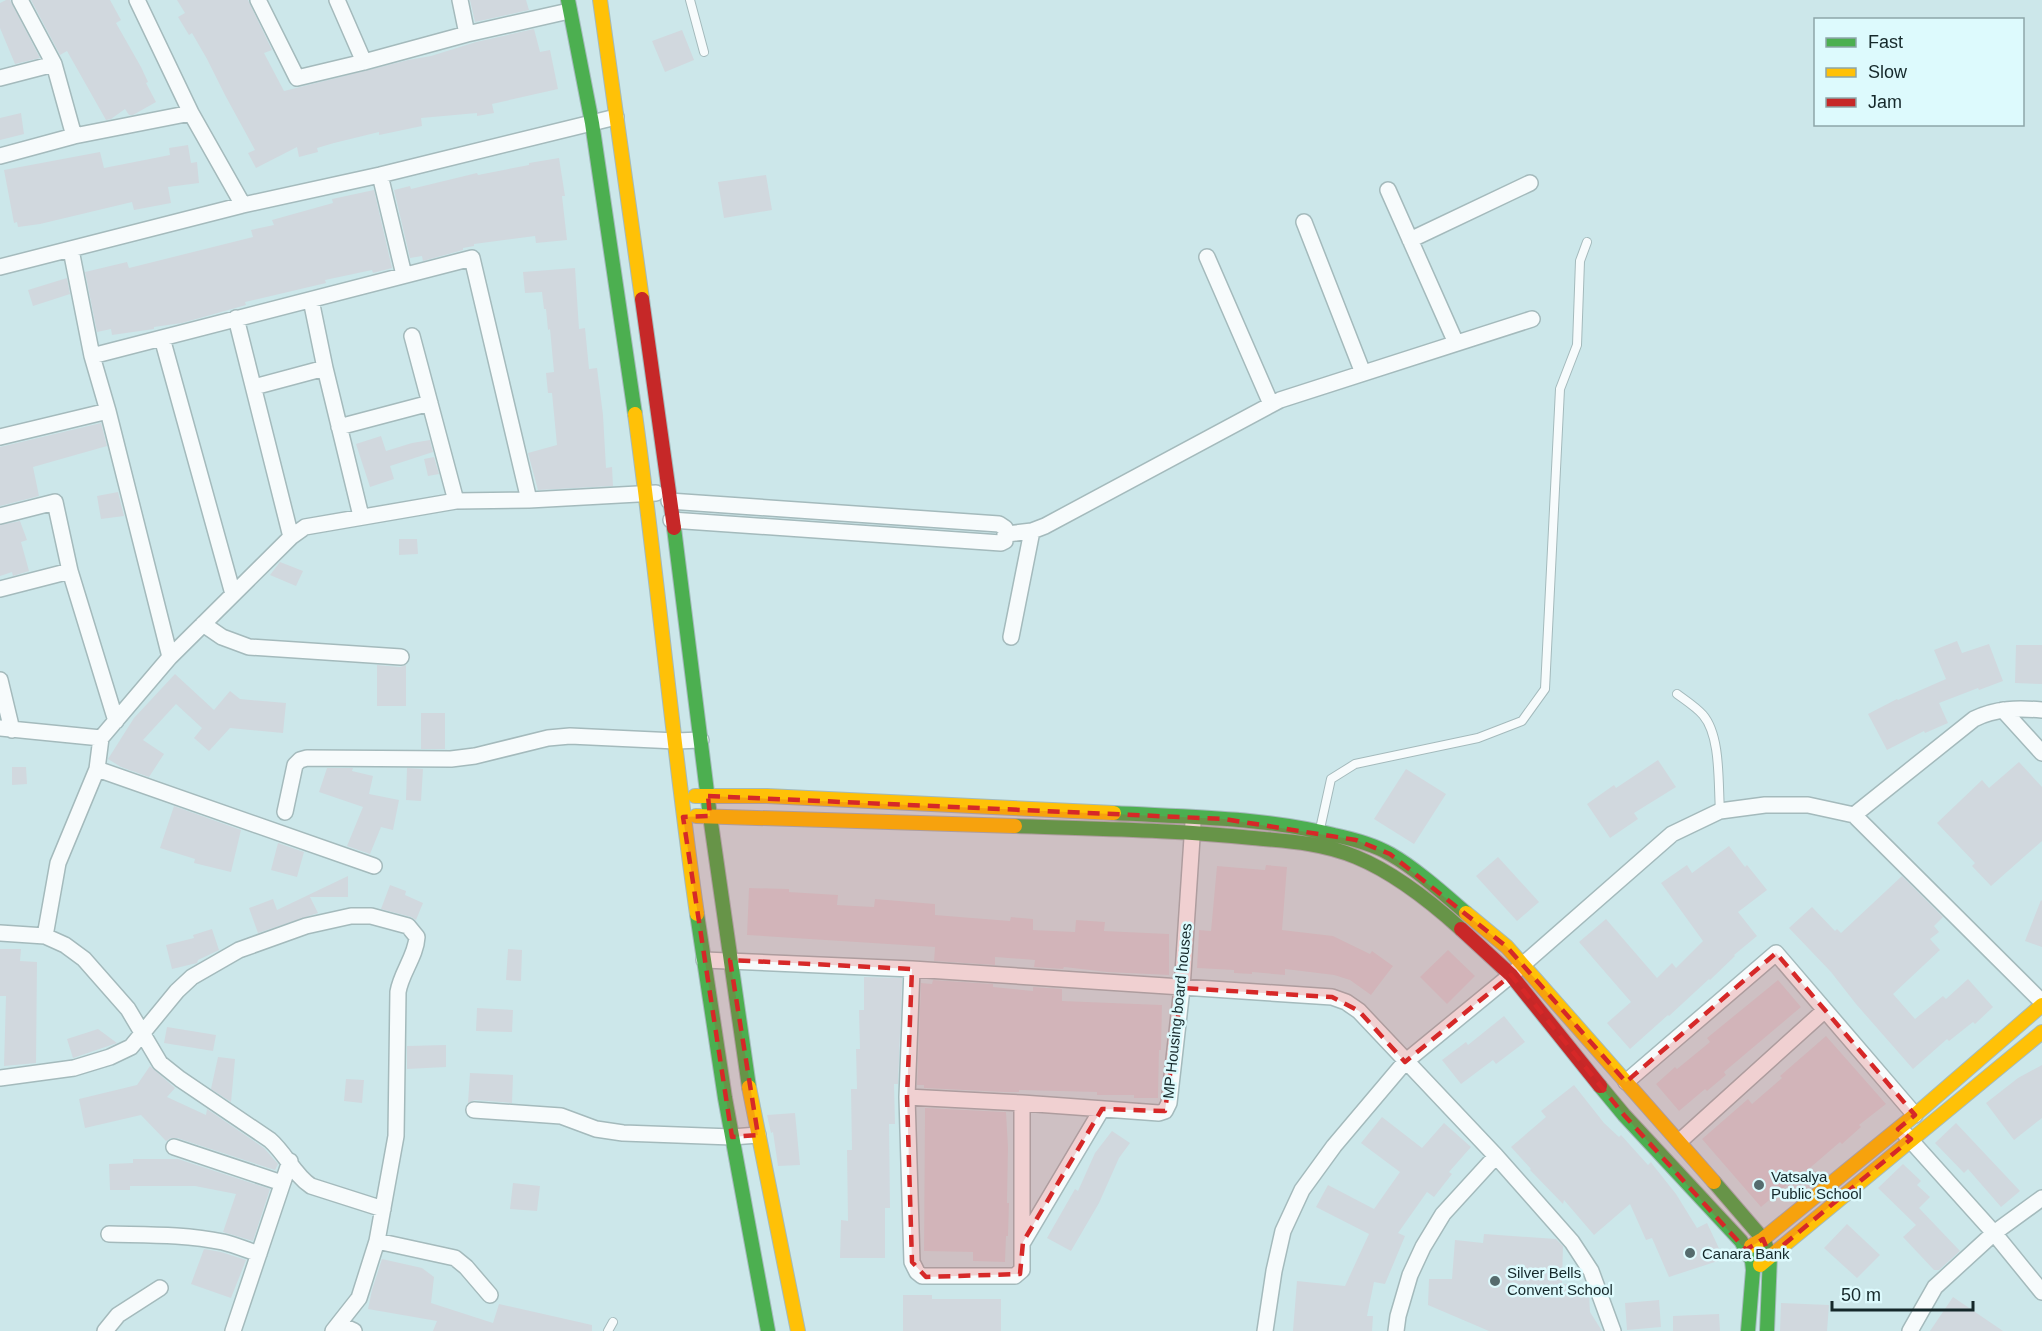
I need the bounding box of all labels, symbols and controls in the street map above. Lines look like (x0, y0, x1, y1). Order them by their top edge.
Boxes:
legend (1814, 18, 2024, 126)
text: Fast (1868, 32, 1903, 52)
text: Slow (1868, 62, 1908, 82)
text: Jam (1868, 92, 1902, 112)
street label: MP Housing board houses (1159, 922, 1195, 1100)
place label: Vatsalya Public School (1771, 1168, 1862, 1202)
marker: Vatsalya Public School (1752, 1178, 1766, 1192)
place label: Canara Bank (1702, 1245, 1790, 1262)
marker: Canara Bank (1683, 1246, 1697, 1260)
place label: Silver Bells Convent School (1507, 1264, 1613, 1298)
marker: Silver Bells Convent School (1488, 1274, 1502, 1288)
scale bar (1832, 1274, 1973, 1312)
text: 50 m (1841, 1285, 1881, 1305)

